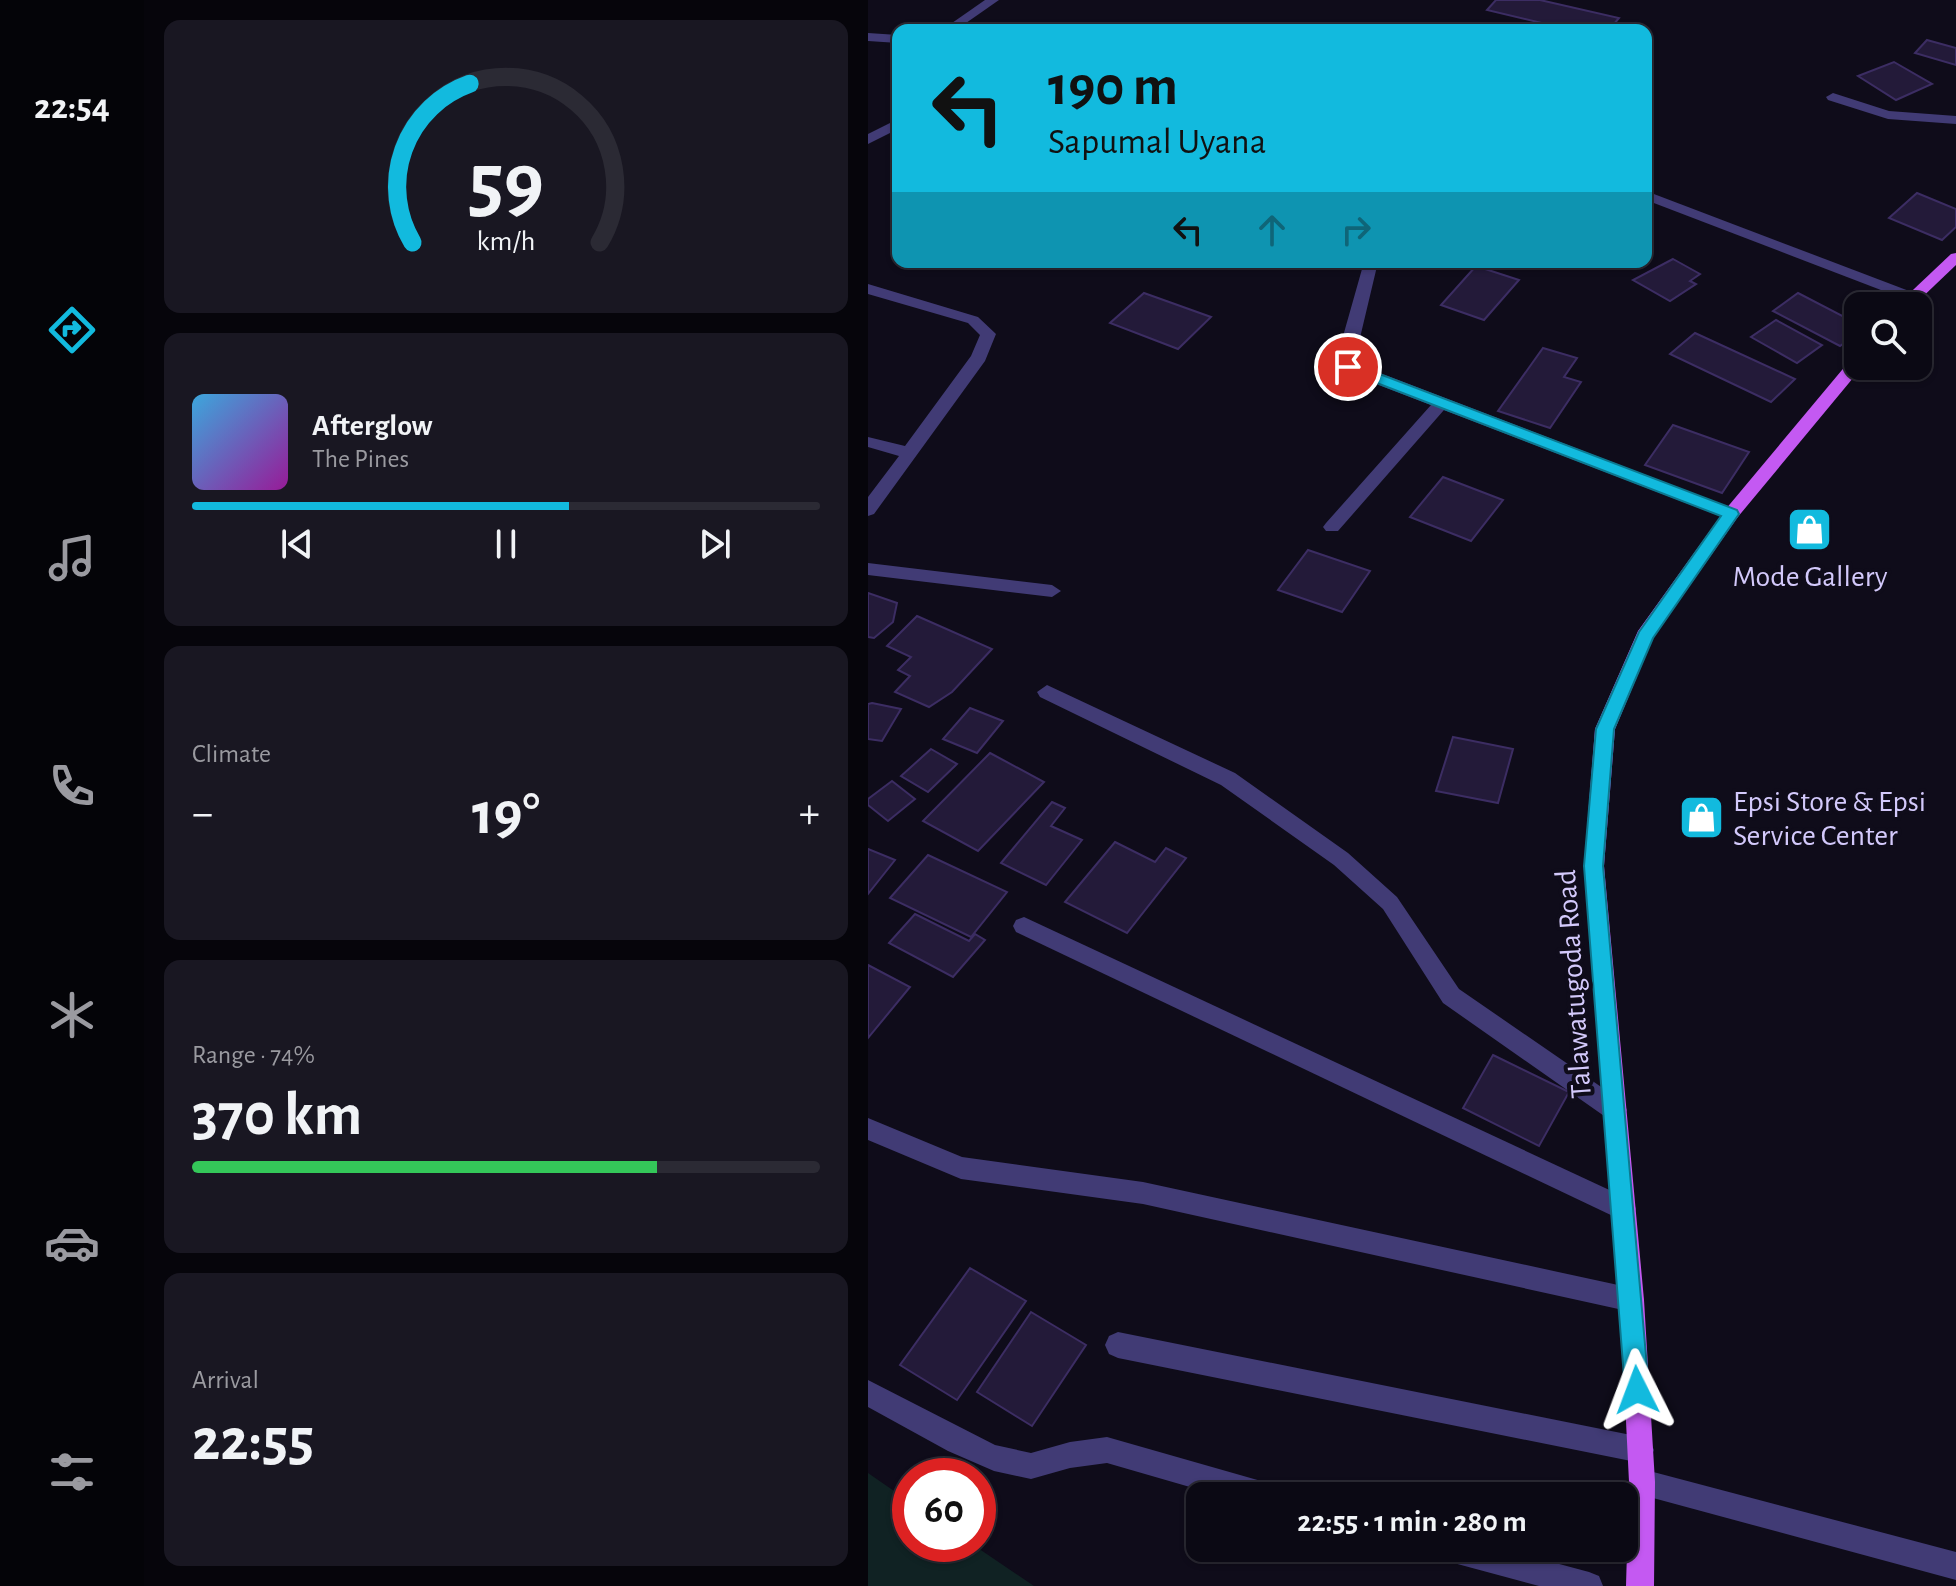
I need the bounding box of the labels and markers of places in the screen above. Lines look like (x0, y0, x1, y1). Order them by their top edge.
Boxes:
pin (1314, 333, 1382, 401)
shop icon: Mode Gallery (1786, 506, 1834, 554)
place label: Mode Gallery (1732, 562, 1888, 592)
place label: Epsi Store & Epsi Service Center (1733, 787, 1926, 851)
shop icon: Epsi Store & Epsi Service Center (1678, 794, 1726, 842)

